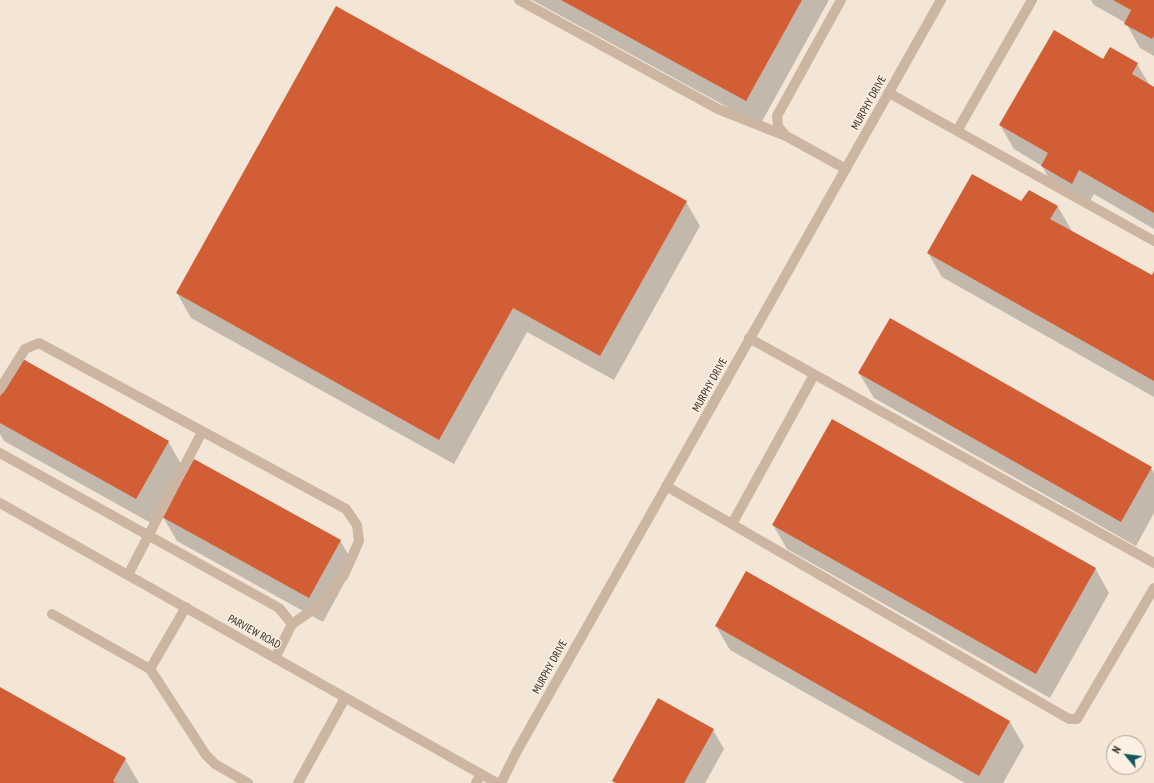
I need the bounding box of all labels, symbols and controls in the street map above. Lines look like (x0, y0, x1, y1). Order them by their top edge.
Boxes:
street label: MURPHY DRIVE (849, 74, 889, 132)
street label: MURPHY DRIVE (690, 356, 730, 414)
street label: PARVIEW ROAD (225, 612, 283, 652)
street label: MURPHY DRIVE (530, 638, 570, 696)
north arrow (1106, 735, 1146, 775)
text: N (1109, 744, 1124, 756)

